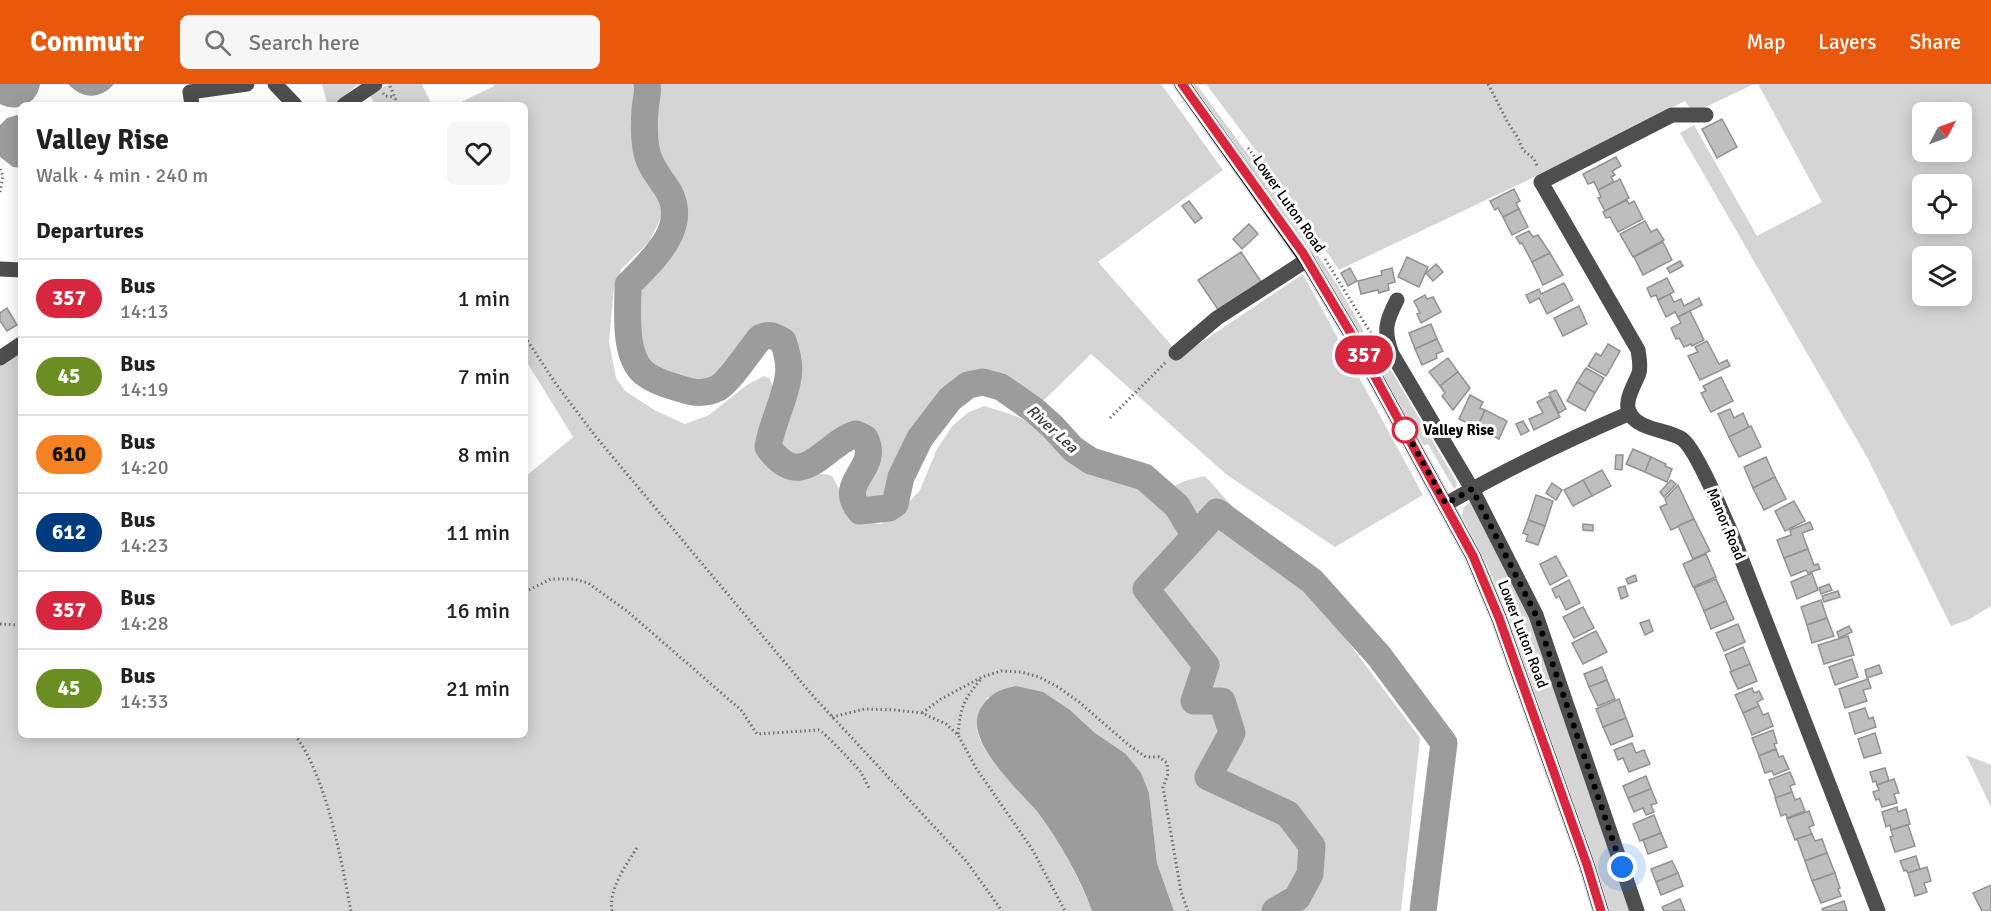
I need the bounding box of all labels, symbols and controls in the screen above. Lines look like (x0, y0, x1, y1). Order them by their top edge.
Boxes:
search box (180, 15, 600, 69)
text: Commutr (30, 25, 144, 59)
icon: search (201, 26, 234, 59)
text: Search here (249, 29, 360, 56)
text: Map (1747, 29, 1785, 55)
text: Layers (1818, 29, 1876, 55)
text: Share (1909, 29, 1961, 55)
north arrow (1912, 102, 1972, 162)
map controls (1912, 102, 1972, 306)
button: heart (447, 122, 510, 185)
text: Valley Rise (36, 123, 169, 157)
street label: Lower Luton Road (1249, 152, 1329, 256)
text: Walk · 4 min · 240 m (36, 163, 208, 188)
button: locate (1912, 174, 1972, 234)
text: Departures (36, 217, 144, 244)
button: layers (1912, 246, 1972, 306)
text: Bus (120, 272, 155, 299)
text: 357 (52, 285, 86, 311)
text: 1 min (458, 285, 510, 312)
text: 14:13 (120, 299, 169, 324)
line badge: 357 (1330, 336, 1398, 374)
text: 357 (1347, 342, 1381, 368)
text: Bus (120, 350, 155, 377)
text: 45 (58, 363, 80, 389)
text: 7 min (458, 363, 510, 390)
text: 14:19 (120, 377, 169, 402)
water label: River Lea (1022, 401, 1083, 458)
marker: Valley Rise (1392, 417, 1418, 443)
place label: Valley Rise (1423, 421, 1494, 439)
text: Bus (120, 428, 155, 455)
text: 610 (52, 441, 86, 467)
text: 8 min (458, 441, 510, 468)
text: 14:20 (120, 455, 169, 480)
street label: Manor Road (1703, 485, 1749, 563)
text: Bus (120, 506, 155, 533)
text: 612 (52, 519, 86, 545)
text: 11 min (446, 519, 510, 546)
text: 14:23 (120, 533, 169, 558)
street label: Lower Luton Road (1494, 577, 1552, 691)
text: Bus (120, 584, 155, 611)
text: 357 (52, 597, 86, 623)
text: 16 min (446, 597, 510, 624)
text: 14:28 (120, 611, 169, 636)
text: Bus (120, 662, 155, 689)
text: 45 (58, 675, 80, 701)
text: 21 min (446, 675, 510, 702)
text: 14:33 (120, 689, 169, 714)
your location (1607, 852, 1637, 882)

